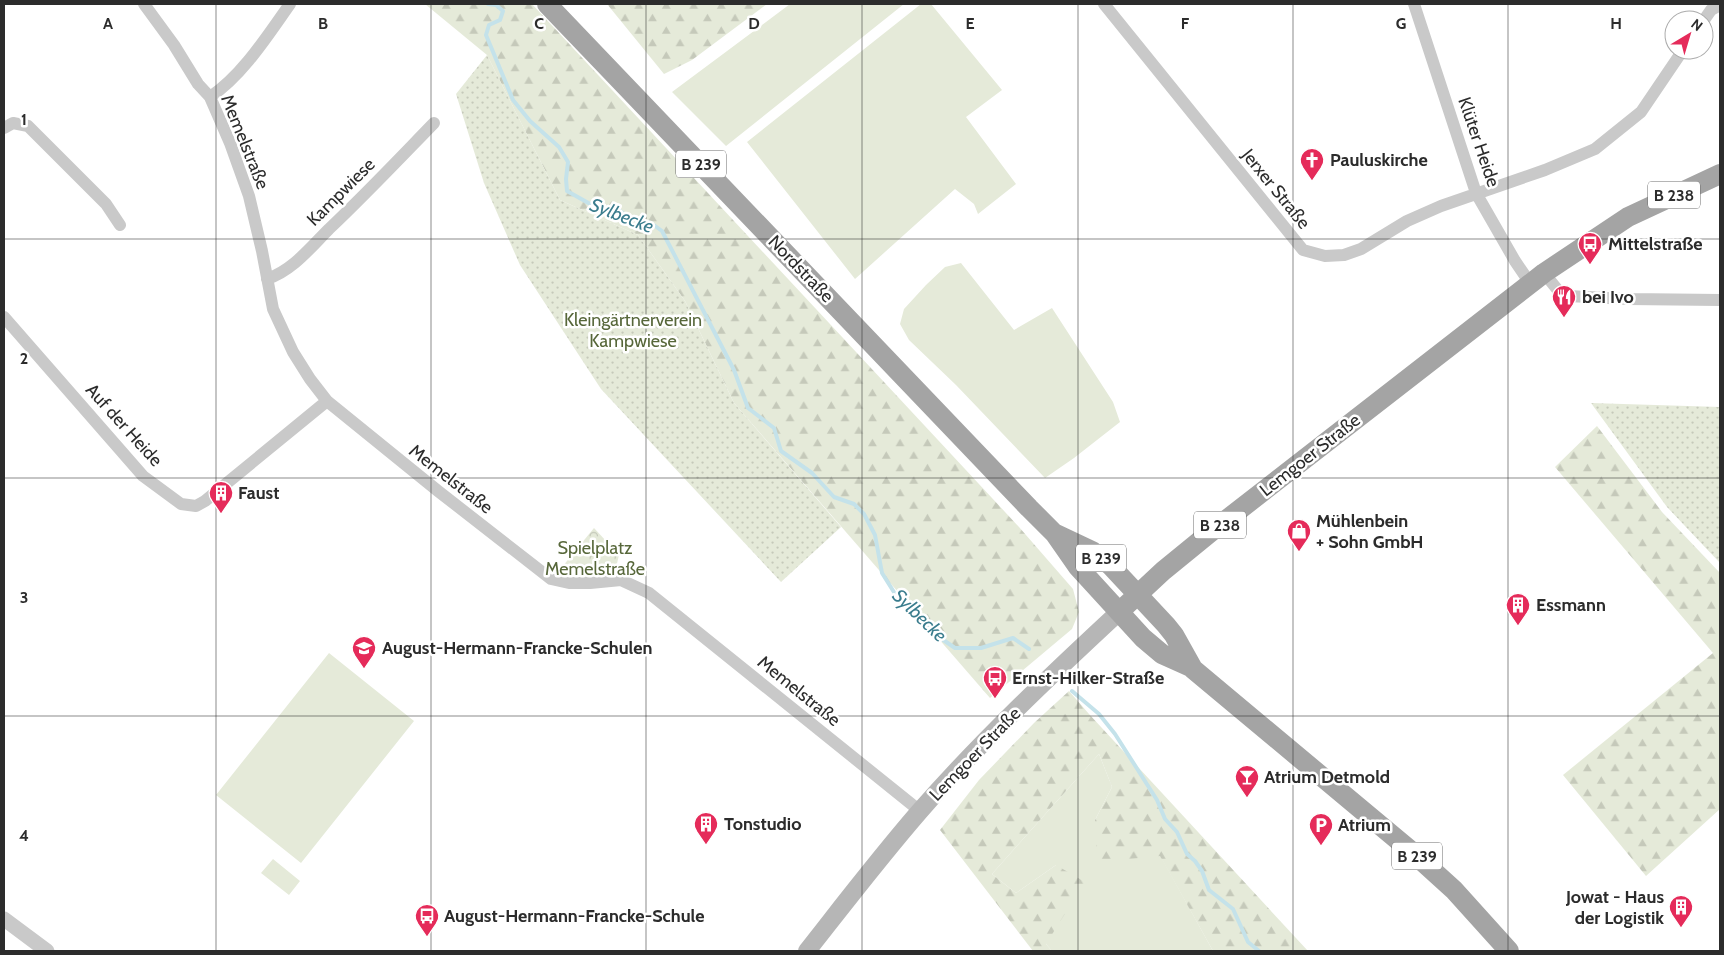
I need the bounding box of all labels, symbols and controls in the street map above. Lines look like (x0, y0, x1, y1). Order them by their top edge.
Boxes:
north arrow (1664, 10, 1714, 60)
text: A (103, 14, 113, 33)
text: B (318, 14, 328, 33)
text: C (534, 14, 544, 33)
text: D (748, 14, 760, 33)
text: E (965, 14, 975, 33)
text: F (1181, 14, 1190, 33)
text: G (1396, 14, 1406, 33)
text: H (1610, 14, 1622, 33)
text: N (1688, 15, 1706, 35)
street label: Memelstraße (216, 91, 274, 193)
street label: Klüter Heide (1453, 94, 1505, 190)
text: 1 (21, 110, 27, 129)
street label: Jerxer Straße (1236, 144, 1315, 233)
church icon: Pauluskirche (1299, 147, 1325, 181)
place label: Pauluskirche (1330, 149, 1428, 171)
road number: B 239 (676, 150, 726, 178)
street label: Kampwiese (302, 153, 380, 231)
road number: B 238 (1648, 182, 1700, 208)
water label: Sylbecke (587, 193, 657, 238)
street label: Nordstraße (764, 231, 838, 307)
bus stop icon: Mittelstraße (1577, 231, 1603, 265)
place label: Mittelstraße (1608, 233, 1703, 255)
restaurant icon: bei Ivo (1551, 284, 1577, 318)
place label: bei Ivo (1582, 286, 1634, 308)
park label: Kleingärtnerverein Kampwiese (564, 309, 702, 352)
text: 2 (20, 349, 28, 368)
street label: Auf der Heide (81, 379, 167, 471)
street label: Lemgoer Straße (1255, 409, 1365, 501)
street label: Memelstraße (405, 440, 497, 518)
building icon: Faust (208, 480, 234, 514)
place label: Faust (238, 482, 279, 504)
place label: Mühlenbein + Sohn GmbH (1316, 510, 1423, 553)
road number: B 238 (1194, 512, 1246, 538)
shop icon: Mühlenbein + Sohn GmbH (1286, 518, 1312, 552)
park label: Spielplatz Memelstraße (545, 537, 645, 580)
road number: B 239 (1076, 544, 1126, 572)
water label: Sylbecke (888, 584, 952, 647)
text: 3 (20, 588, 28, 607)
building icon: Essmann (1505, 592, 1531, 626)
place label: Essmann (1536, 594, 1606, 616)
school or university icon: August-Hermann-Francke-Schulen (351, 635, 377, 669)
place label: August-Hermann-Francke-Schulen (382, 637, 652, 659)
street label: Memelstraße (753, 651, 845, 731)
bus stop icon: Ernst-Hilker-Straße (982, 665, 1008, 699)
place label: Ernst-Hilker-Straße (1012, 667, 1164, 689)
street label: Lemgoer Straße (925, 703, 1025, 805)
bar icon: Atrium Detmold (1234, 764, 1260, 798)
place label: Atrium Detmold (1264, 766, 1390, 788)
building icon: Tonstudio (693, 811, 719, 845)
parking icon: Atrium (1308, 812, 1334, 846)
place label: Tonstudio (724, 813, 801, 835)
place label: Atrium (1338, 814, 1391, 836)
text: 4 (19, 826, 29, 845)
road number: B 239 (1392, 842, 1442, 869)
place label: Jowat - Haus der Logistik (1565, 886, 1664, 929)
building icon: Jowat - Haus der Logistik (1668, 894, 1694, 928)
bus stop icon: August-Hermann-Francke-Schule (414, 903, 440, 937)
place label: August-Hermann-Francke-Schule (444, 905, 704, 927)

